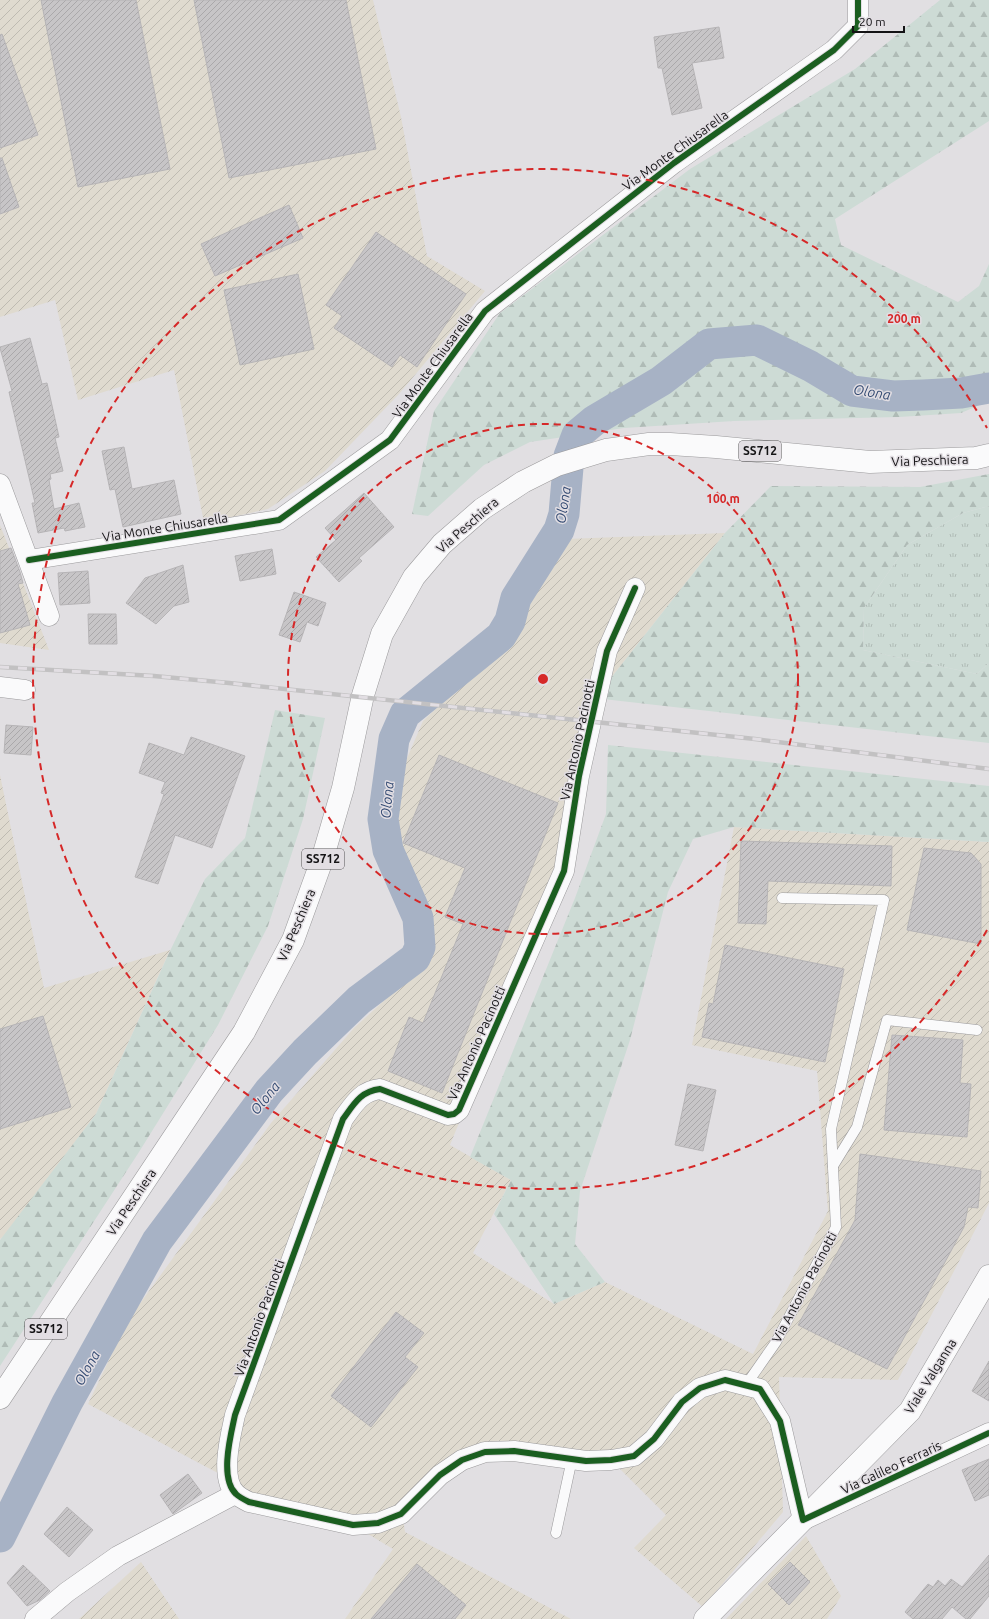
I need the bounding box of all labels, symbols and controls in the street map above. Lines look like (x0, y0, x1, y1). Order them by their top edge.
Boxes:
scale bar (853, 8, 904, 34)
text: 20 m (859, 15, 886, 28)
street label: Via Monte Chiusarella (620, 107, 730, 193)
street label: Via Monte Chiusarella (389, 310, 475, 420)
text: 200 m (887, 312, 921, 325)
water label: Olona (852, 381, 892, 403)
road number: SS712 (739, 441, 781, 461)
street label: Via Peschiera (891, 452, 969, 468)
water label: Olona (552, 485, 574, 525)
text: 100 m (706, 492, 740, 505)
street label: Via Peschiera (433, 494, 501, 556)
street label: Via Monte Chiusarella (101, 510, 229, 544)
centre of rings (536, 672, 550, 686)
street label: Via Antonio Pacinotti (557, 678, 597, 802)
water label: Olona (377, 780, 397, 819)
road number: SS712 (302, 849, 344, 869)
street label: Via Peschiera (274, 887, 318, 963)
street label: Via Antonio Pacinotti (445, 984, 507, 1102)
water label: Olona (247, 1078, 283, 1118)
street label: Via Peschiera (104, 1166, 158, 1238)
street label: Via Antonio Pacinotti (769, 1229, 839, 1345)
street label: Via Antonio Pacinotti (231, 1258, 287, 1378)
road number: SS712 (25, 1319, 67, 1339)
street label: Viale Valganna (901, 1336, 959, 1416)
water label: Olona (71, 1347, 103, 1388)
street label: Via Galileo Ferraris (839, 1438, 944, 1496)

